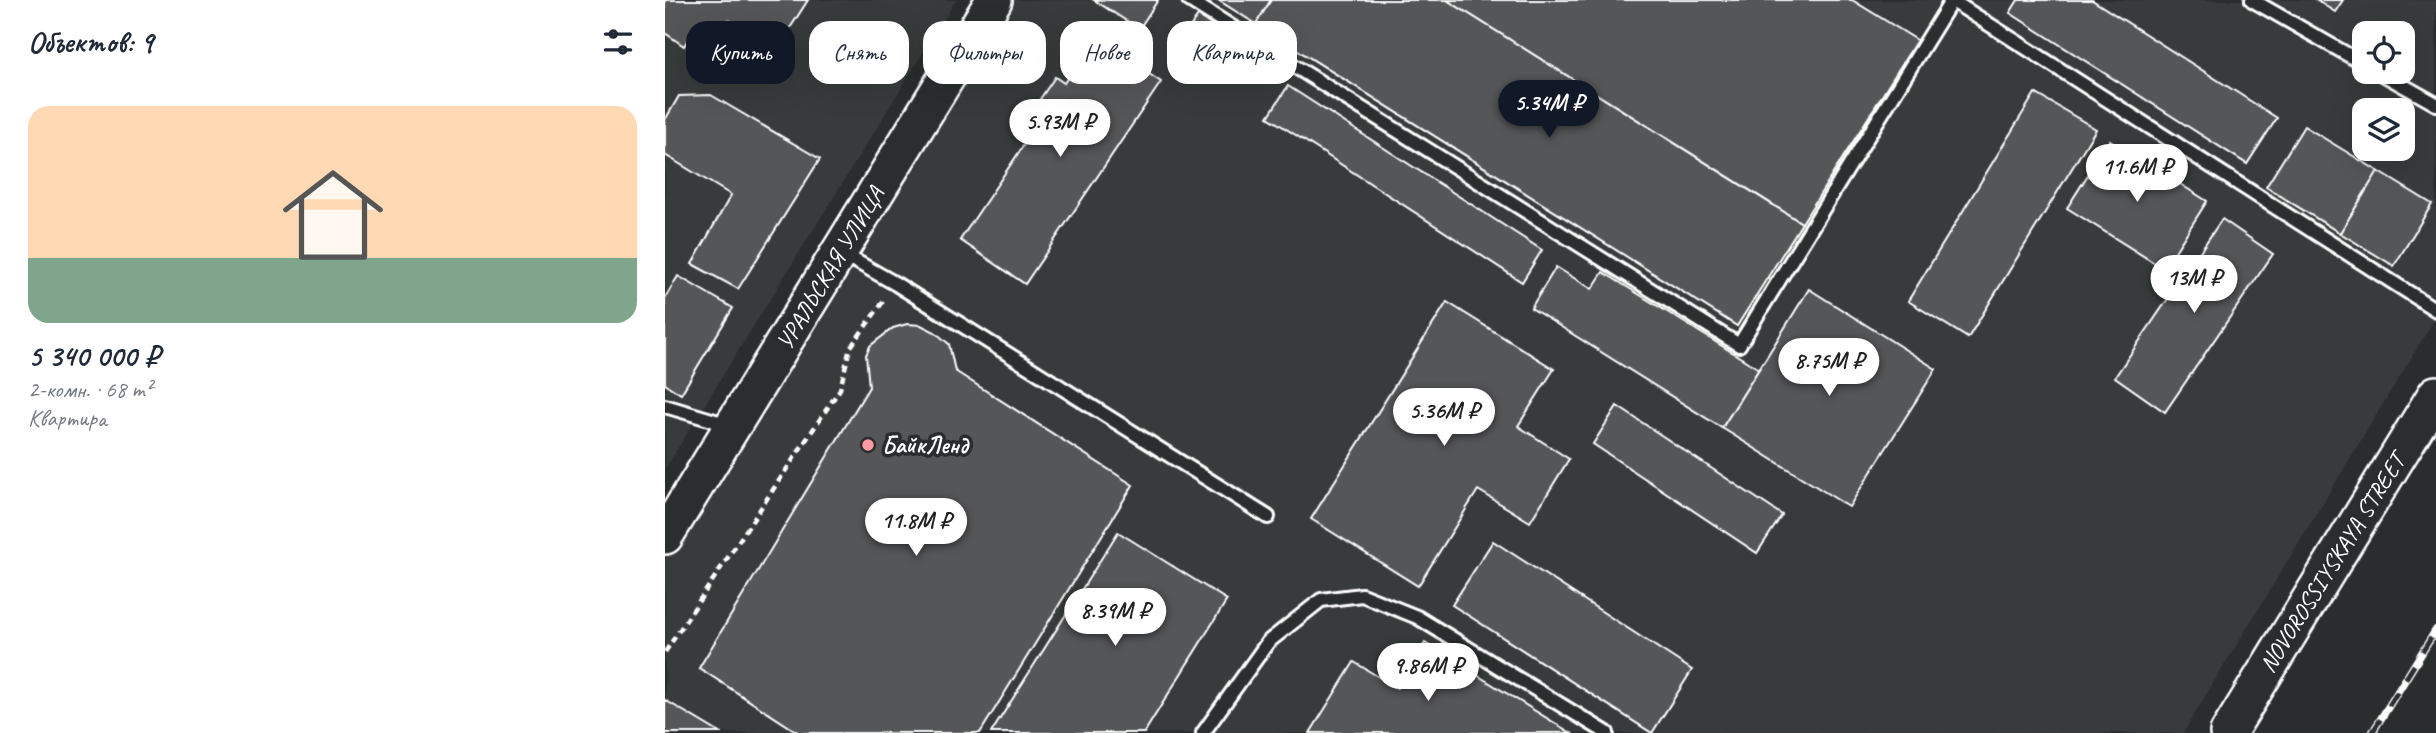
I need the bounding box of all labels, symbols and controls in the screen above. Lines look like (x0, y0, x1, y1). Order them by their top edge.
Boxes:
chip: Купить (686, 21, 795, 84)
chip: Снять (809, 21, 909, 84)
chip: Фильтры (923, 21, 1046, 84)
chip: Новое (1060, 21, 1153, 84)
chip: Квартира (1167, 21, 1297, 84)
map controls (2352, 21, 2415, 161)
button: locate (2352, 21, 2415, 84)
text: Объектов: 9 (28, 23, 153, 61)
icon: filters (599, 23, 637, 61)
pin: 5.34M ₽ (1484, 80, 1614, 140)
text: 5.34M ₽ (1514, 88, 1584, 117)
button: layers (2352, 98, 2415, 161)
pin: 5.93M ₽ (995, 100, 1125, 159)
text: 5.93M ₽ (1025, 107, 1095, 136)
pin: 11.6M ₽ (2072, 144, 2202, 204)
icon: home (270, 152, 396, 278)
text: 11.6M ₽ (2102, 152, 2172, 181)
street label: УРАЛЬСКАЯ УЛИЦА (770, 180, 891, 355)
pin: 13M ₽ (2145, 256, 2243, 315)
text: 13M ₽ (2167, 263, 2221, 292)
text: 5 340 000 ₽ (28, 337, 159, 375)
pin: 8.75M ₽ (1764, 338, 1894, 398)
text: 8.75M ₽ (1794, 346, 1864, 375)
text: 2-комн. · 68 m² (28, 375, 152, 404)
pin: 5.36M ₽ (1379, 388, 1509, 448)
text: 5.36M ₽ (1409, 396, 1479, 425)
text: Квартира (28, 404, 106, 433)
place label: БайкЛенд (882, 430, 970, 460)
marker: БайкЛенд (860, 437, 876, 453)
street label: NOVOROSSIYSKAYA STREET (2252, 444, 2414, 678)
pin: 11.8M ₽ (851, 498, 981, 558)
text: 11.8M ₽ (881, 506, 951, 535)
pin: 8.39M ₽ (1050, 588, 1180, 648)
text: 8.39M ₽ (1080, 596, 1150, 625)
pin: 9.86M ₽ (1363, 644, 1493, 703)
text: 9.86M ₽ (1393, 651, 1463, 680)

